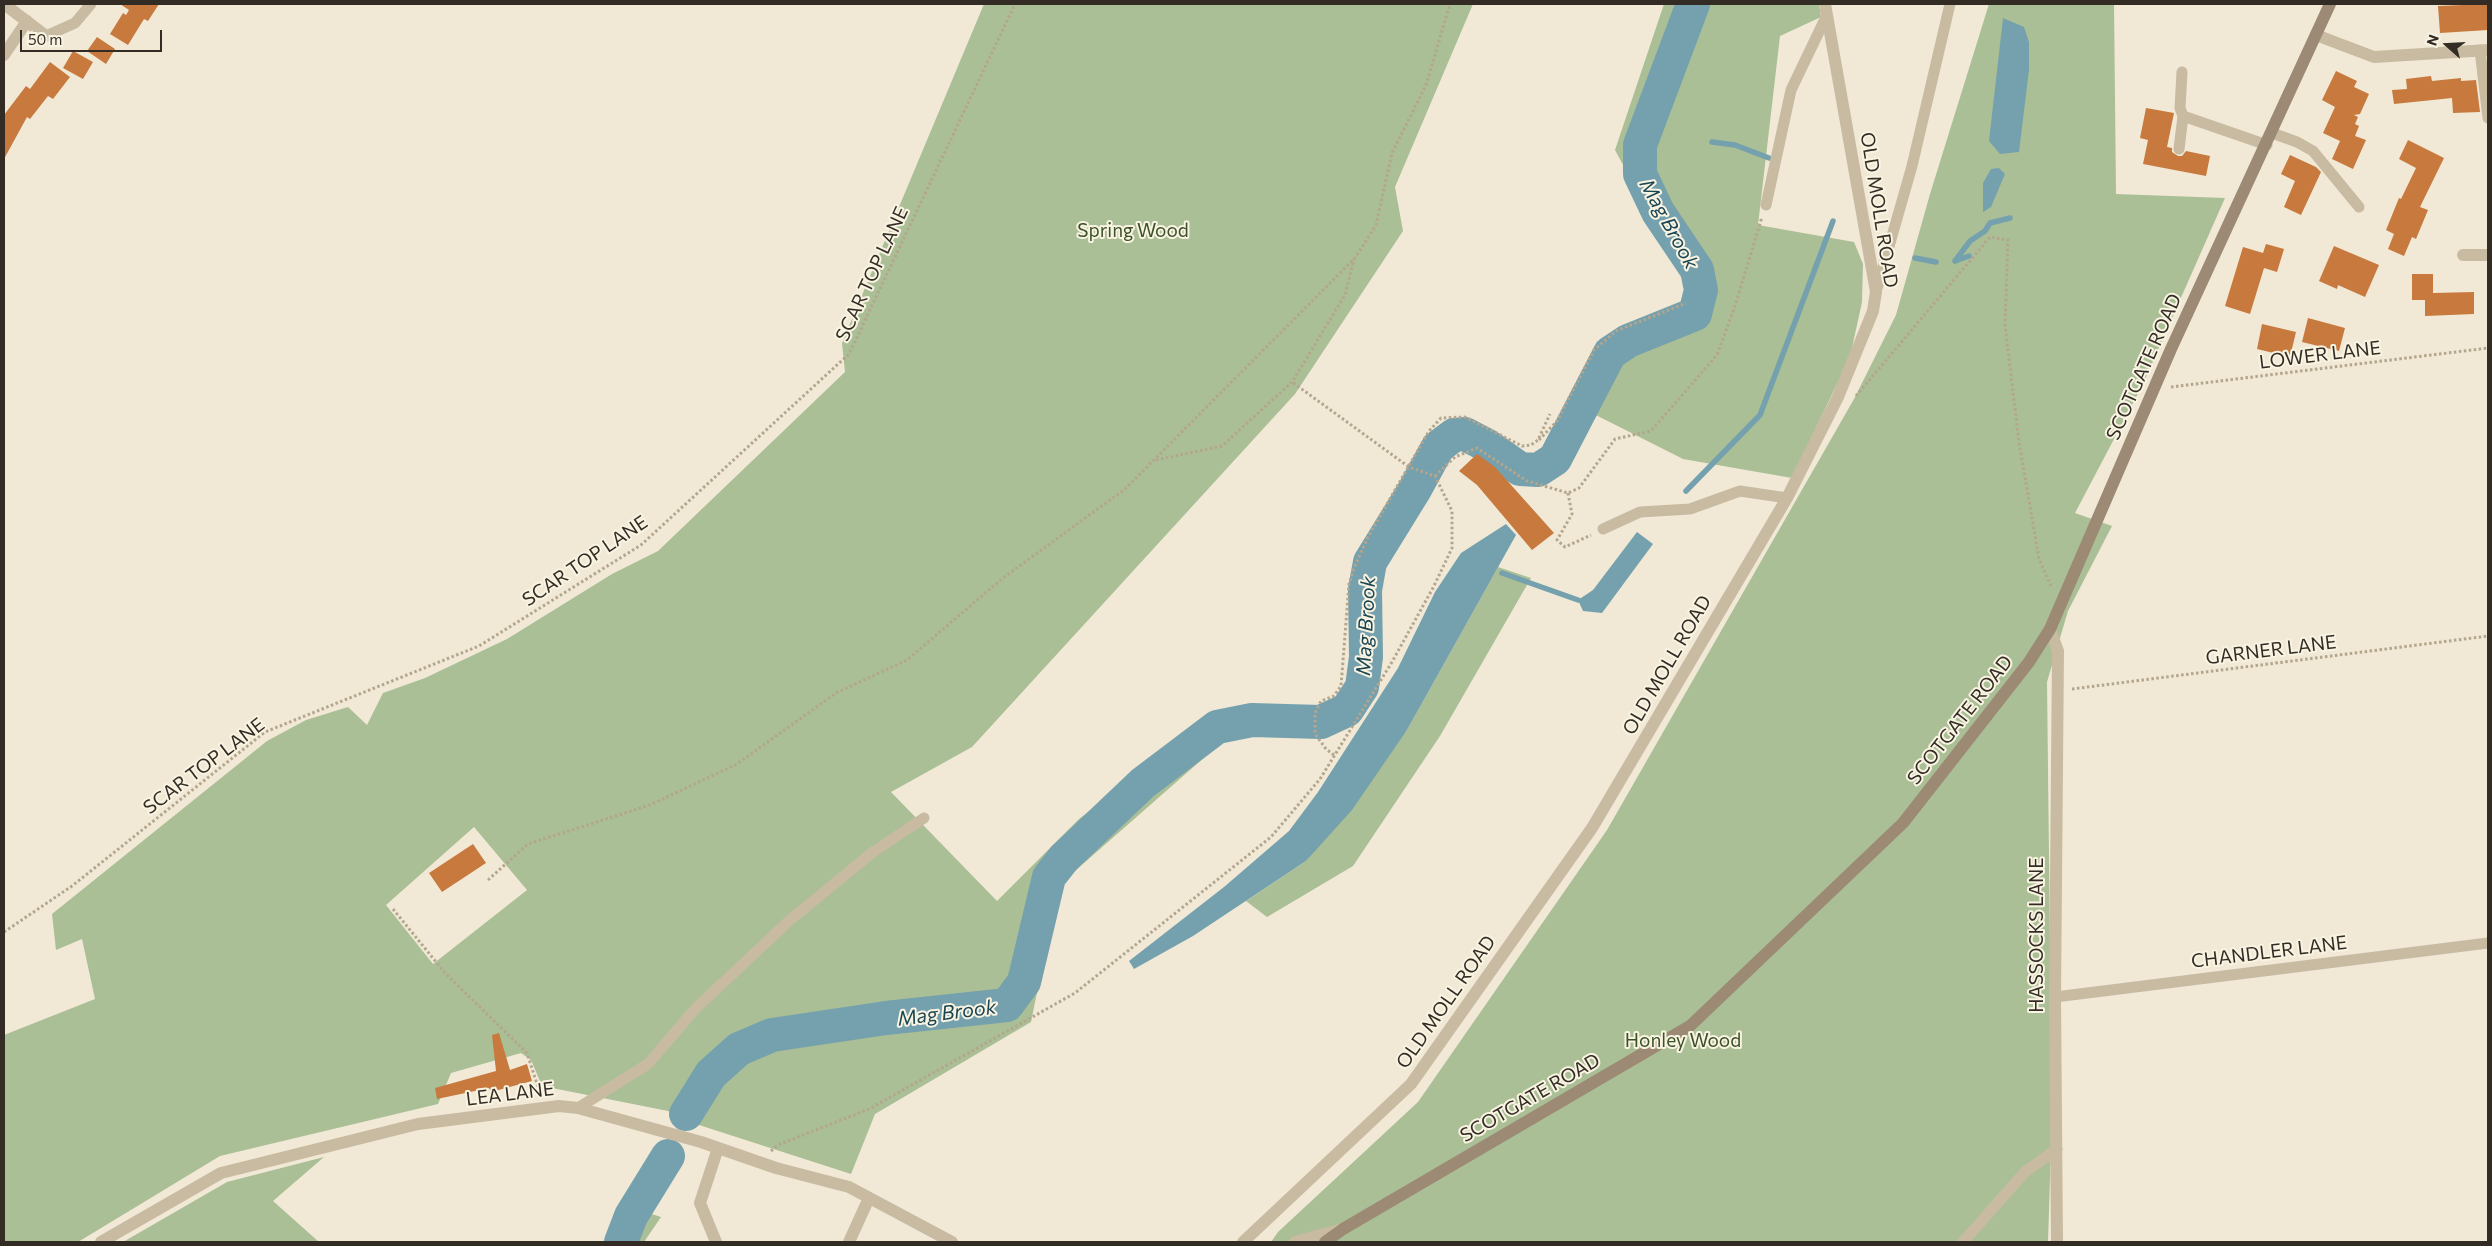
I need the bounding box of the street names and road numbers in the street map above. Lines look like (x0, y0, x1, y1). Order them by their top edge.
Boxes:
street label: OLD MOLL ROAD (1855, 131, 1903, 289)
street label: SCAR TOP LANE (831, 203, 913, 345)
street label: SCOTGATE ROAD (2102, 290, 2186, 444)
street label: LOWER LANE (2258, 336, 2382, 374)
street label: SCAR TOP LANE (518, 511, 652, 611)
street label: OLD MOLL ROAD (1618, 591, 1716, 739)
street label: GARNER LANE (2204, 631, 2338, 669)
street label: SCOTGATE ROAD (1902, 651, 2018, 789)
street label: SCAR TOP LANE (139, 713, 269, 819)
street label: HASSOCKS LANE (2026, 857, 2048, 1013)
street label: OLD MOLL ROAD (1392, 931, 1500, 1073)
street label: CHANDLER LANE (2190, 931, 2348, 973)
street label: SCOTGATE ROAD (1456, 1049, 1604, 1147)
street label: LEA LANE (465, 1077, 555, 1111)

